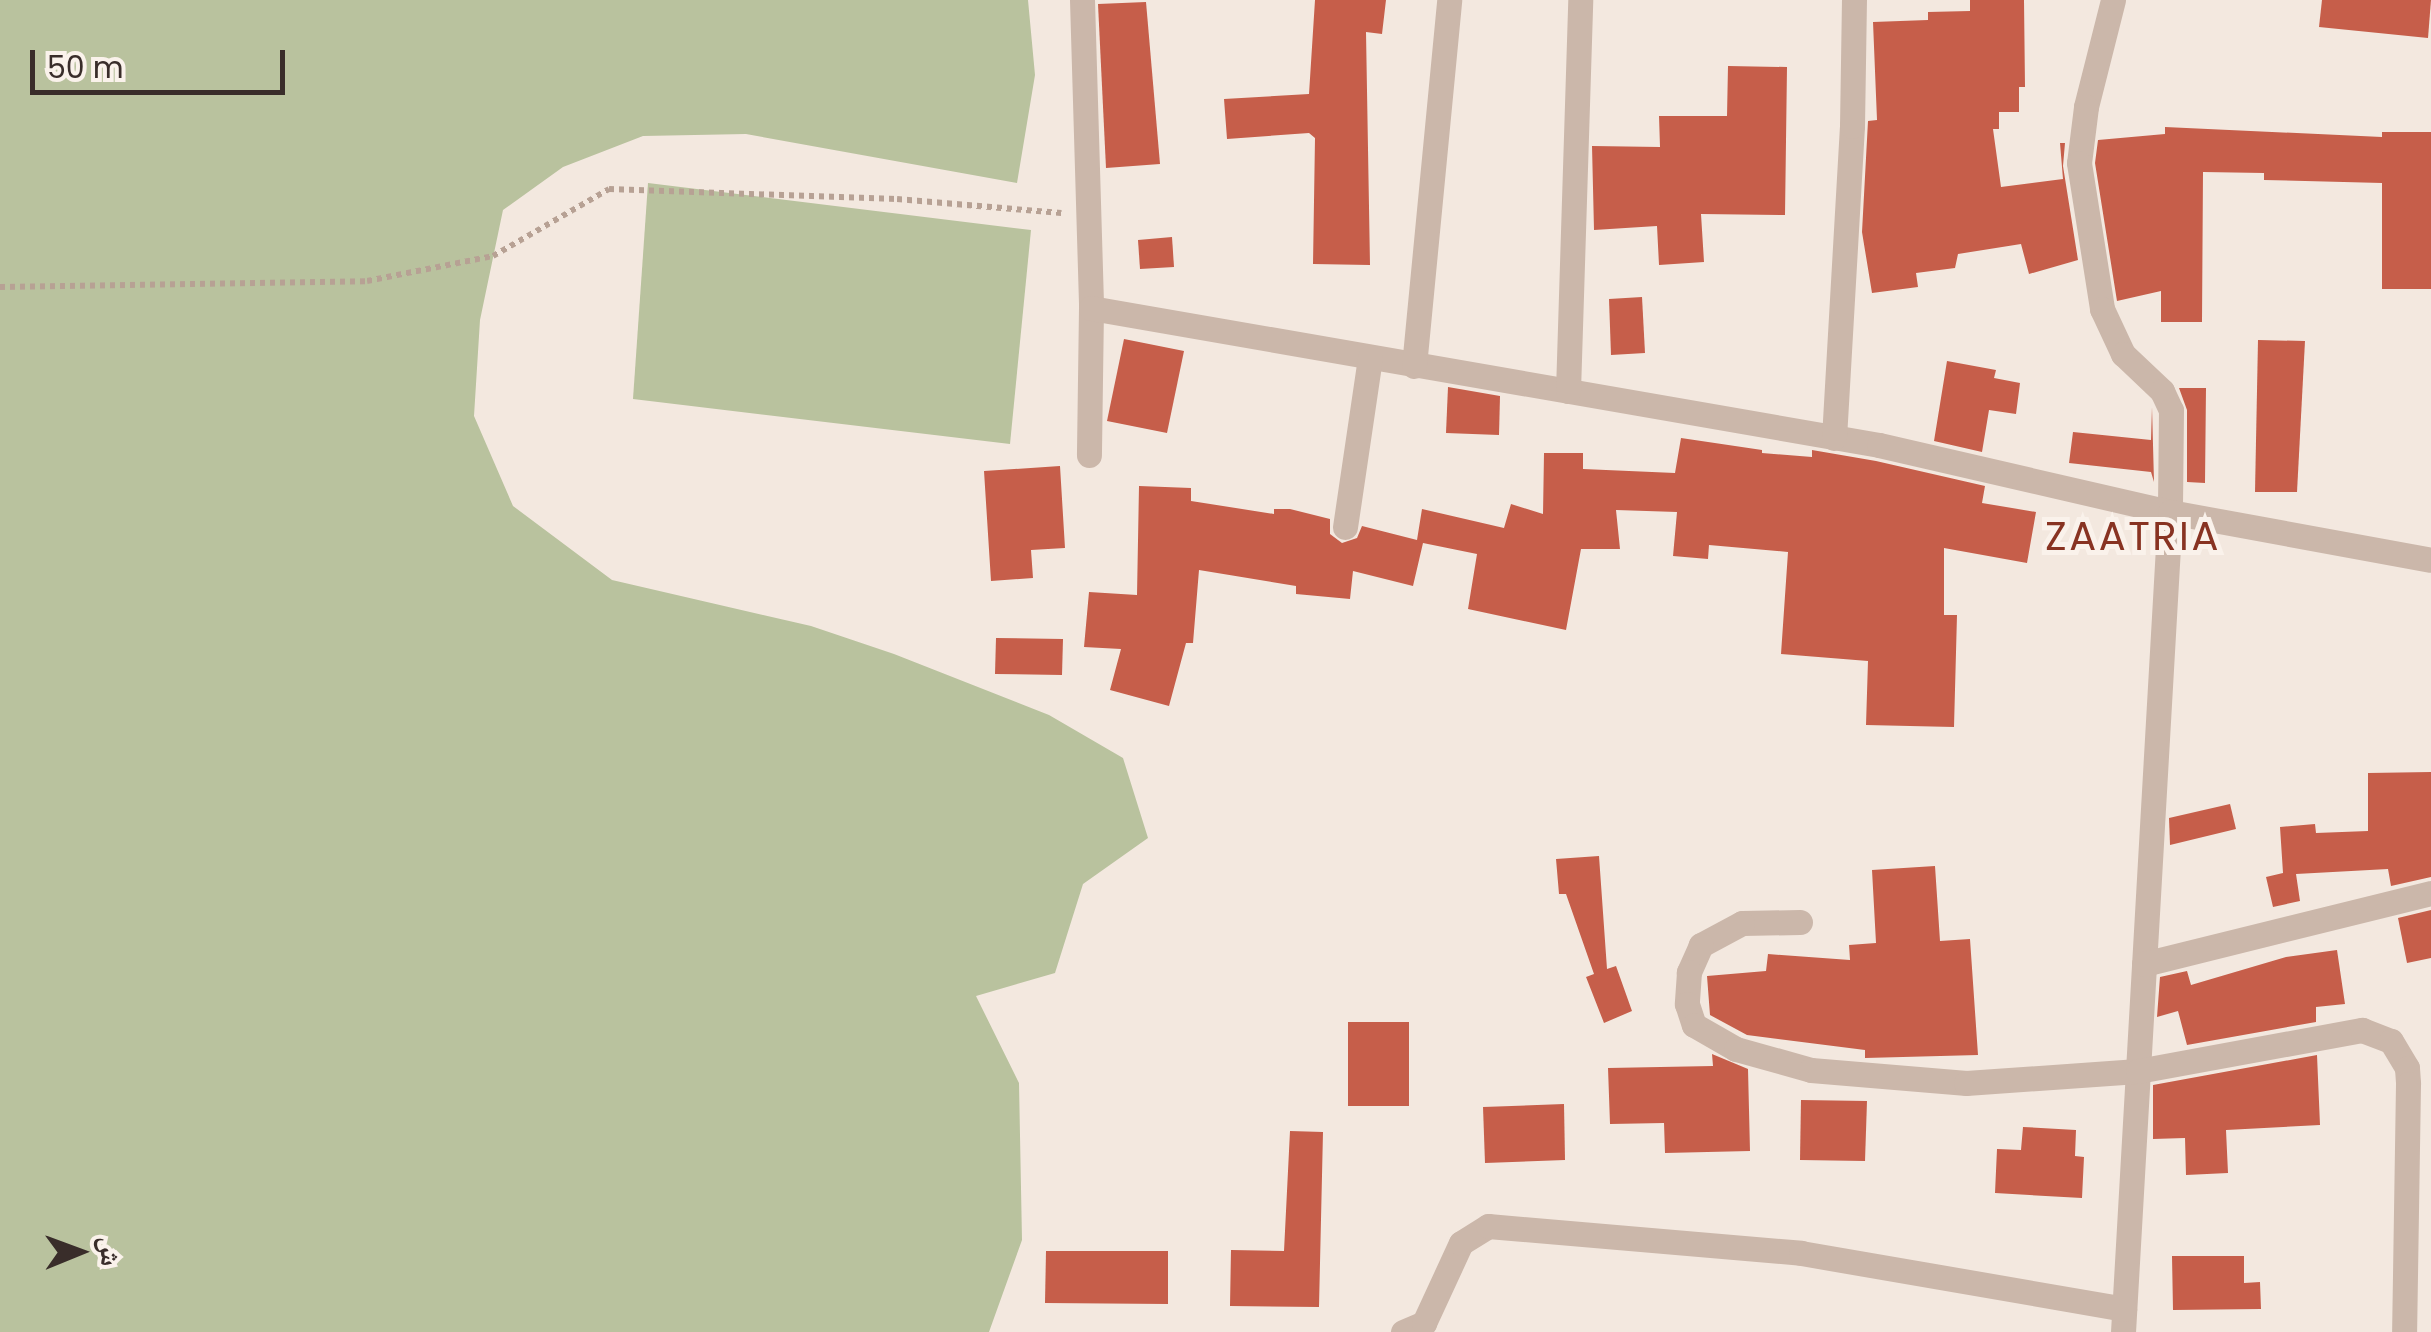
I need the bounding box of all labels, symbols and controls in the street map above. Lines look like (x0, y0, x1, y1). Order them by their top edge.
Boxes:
scale bar (35, 30, 290, 92)
text: 50 m (47, 46, 124, 89)
district label: ZAATRIA (2045, 512, 2221, 560)
north arrow (30, 1202, 130, 1302)
text: ش (91, 1236, 130, 1267)

